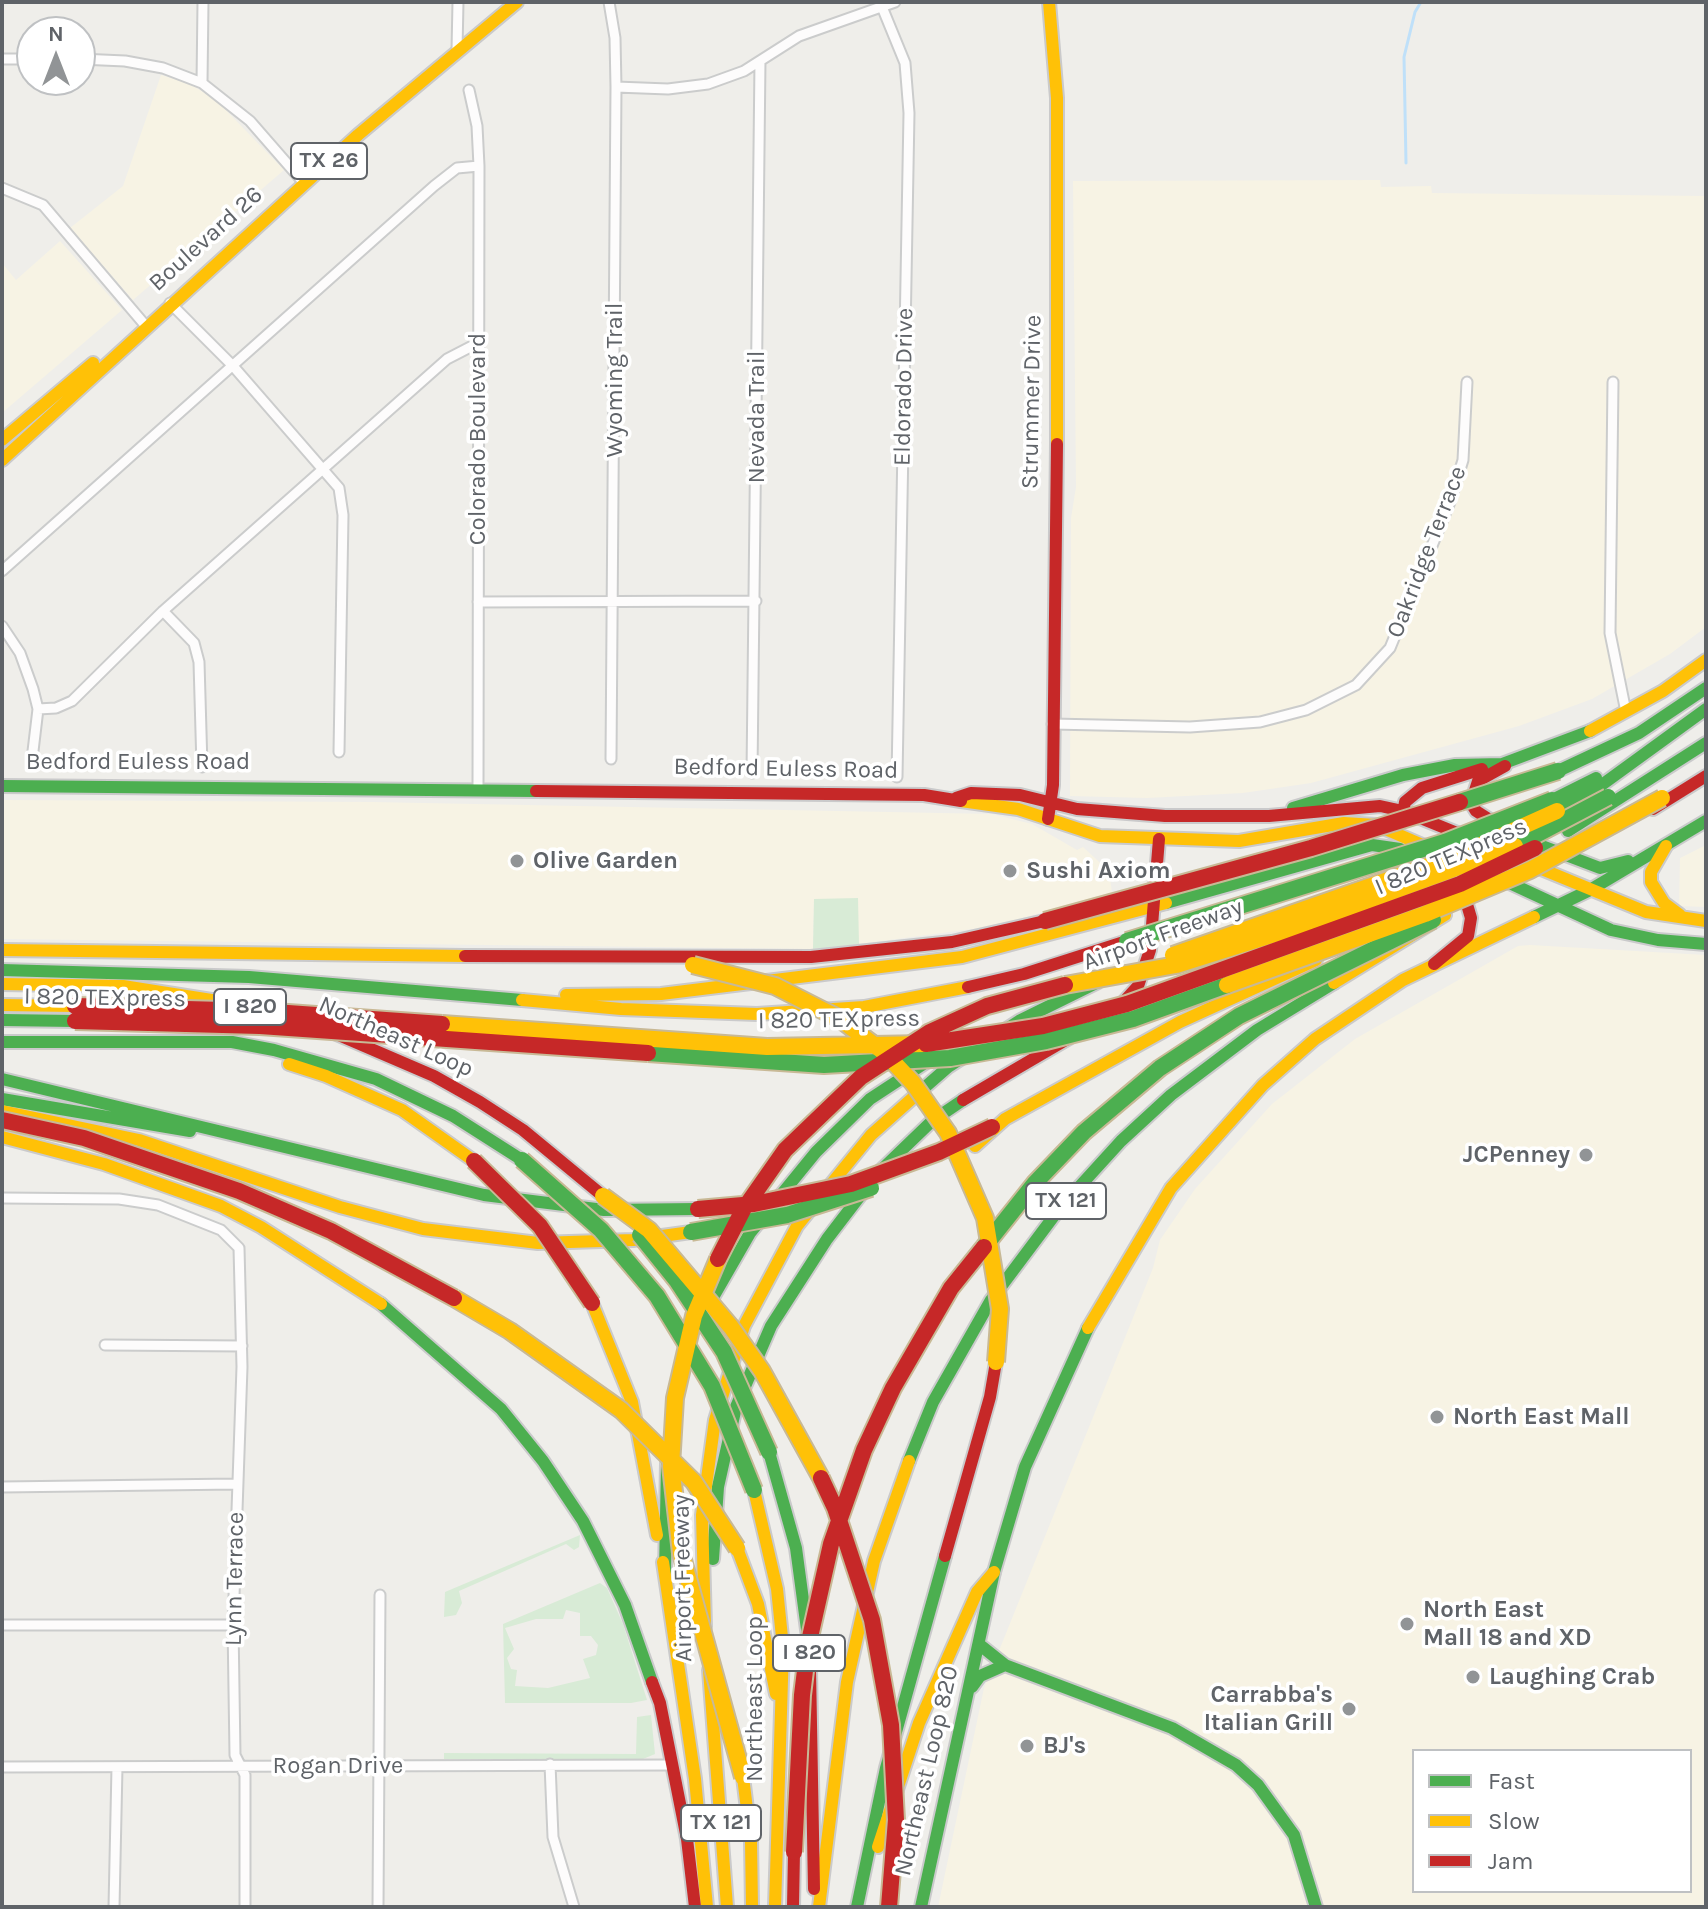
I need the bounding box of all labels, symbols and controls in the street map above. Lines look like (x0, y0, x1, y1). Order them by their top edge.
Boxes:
north arrow (16, 16, 96, 96)
text: N (48, 21, 64, 47)
road number: TX 26 (291, 143, 367, 179)
street label: Boulevard 26 (143, 180, 269, 298)
street label: Wyoming Trail (601, 302, 629, 458)
street label: Eldorado Drive (888, 308, 920, 466)
street label: Strummer Drive (1016, 315, 1048, 489)
street label: Colorado Boulevard (464, 333, 492, 545)
street label: Nevada Trail (743, 350, 771, 484)
street label: Oakridge Terrace (1381, 462, 1473, 642)
street label: Bedford Euless Road (26, 748, 250, 776)
street label: Bedford Euless Road (673, 753, 899, 785)
street label: I 820 TEXpress (1371, 812, 1531, 902)
place label: Olive Garden (533, 847, 678, 875)
marker: Olive Garden (508, 852, 526, 870)
place label: Sushi Axiom (1026, 857, 1170, 885)
marker: Sushi Axiom (1001, 862, 1019, 880)
street label: Airport Freeway (1079, 893, 1247, 977)
street label: I 820 TEXpress (24, 982, 186, 1014)
road number: I 820 (214, 989, 286, 1025)
street label: Northeast Loop (314, 990, 478, 1084)
street label: I 820 TEXpress (758, 1004, 920, 1036)
place label: JCPenney (1463, 1141, 1570, 1169)
marker: JCPenney (1577, 1146, 1595, 1164)
road number: TX 121 (1026, 1183, 1106, 1219)
place label: North East Mall (1453, 1403, 1630, 1431)
marker: North East Mall (1428, 1408, 1446, 1426)
street label: Airport Freeway (667, 1494, 699, 1662)
street label: Lynn Terrace (219, 1512, 251, 1646)
place label: North East Mall 18 and XD (1423, 1596, 1592, 1652)
marker: North East Mall 18 and XD (1398, 1615, 1416, 1633)
street label: Northeast Loop (741, 1616, 769, 1782)
road number: I 820 (773, 1635, 845, 1671)
street label: Northeast Loop 820 (889, 1663, 965, 1879)
place label: Laughing Crab (1489, 1663, 1655, 1691)
marker: Laughing Crab (1464, 1668, 1482, 1686)
place label: Carrabba's Italian Grill (1204, 1681, 1333, 1737)
marker: Carrabba's Italian Grill (1340, 1700, 1358, 1718)
place label: BJ's (1043, 1732, 1086, 1760)
marker: BJ's (1018, 1737, 1036, 1755)
legend (1412, 1749, 1692, 1893)
street label: Rogan Drive (273, 1752, 403, 1780)
text: Fast (1488, 1767, 1535, 1795)
road number: TX 121 (681, 1805, 761, 1841)
text: Slow (1488, 1807, 1540, 1835)
text: Jam (1488, 1847, 1533, 1875)

